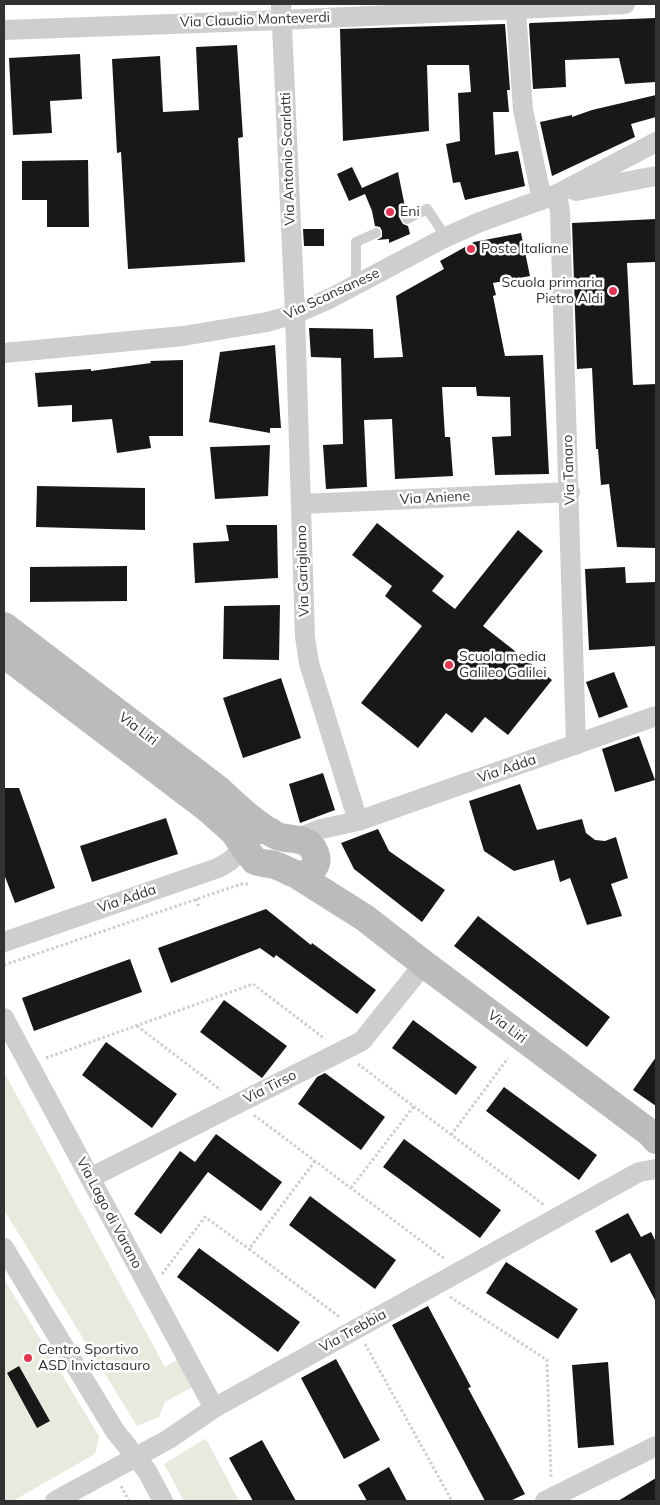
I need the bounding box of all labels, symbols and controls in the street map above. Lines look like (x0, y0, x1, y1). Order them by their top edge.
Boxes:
street label: Via Claudio Monteverdi (180, 9, 330, 31)
street label: Via Antonio Scarlatti (277, 92, 299, 226)
place label: Eni (400, 204, 420, 220)
marker: Eni (384, 206, 396, 218)
place label: Poste Italiane (481, 241, 569, 257)
marker: Poste Italiane (465, 243, 477, 255)
street label: Via Scansanese (282, 265, 382, 323)
place label: Scuola primaria Pietro Aldi (502, 275, 603, 308)
marker: Scuola primaria Pietro Aldi (607, 285, 619, 297)
street label: Via Tanaro (559, 434, 579, 506)
street label: Via Aniene (399, 488, 471, 508)
street label: Via Garigliano (293, 525, 313, 617)
place label: Scuola media Galileo Galilei (459, 649, 546, 682)
marker: Scuola media Galileo Galilei (443, 659, 455, 671)
street label: Via Liri (115, 709, 161, 749)
street label: Via Adda (476, 751, 538, 787)
street label: Via Adda (96, 881, 158, 917)
street label: Via Liri (484, 1007, 530, 1047)
street label: Via Tirso (241, 1067, 299, 1107)
street label: Via Lago di Varano (73, 1154, 145, 1272)
street label: Via Trebbia (317, 1306, 389, 1356)
place label: Centro Sportivo ASD Invictasauro (38, 1342, 150, 1374)
marker: Centro Sportivo ASD Invictasauro (22, 1352, 34, 1364)

